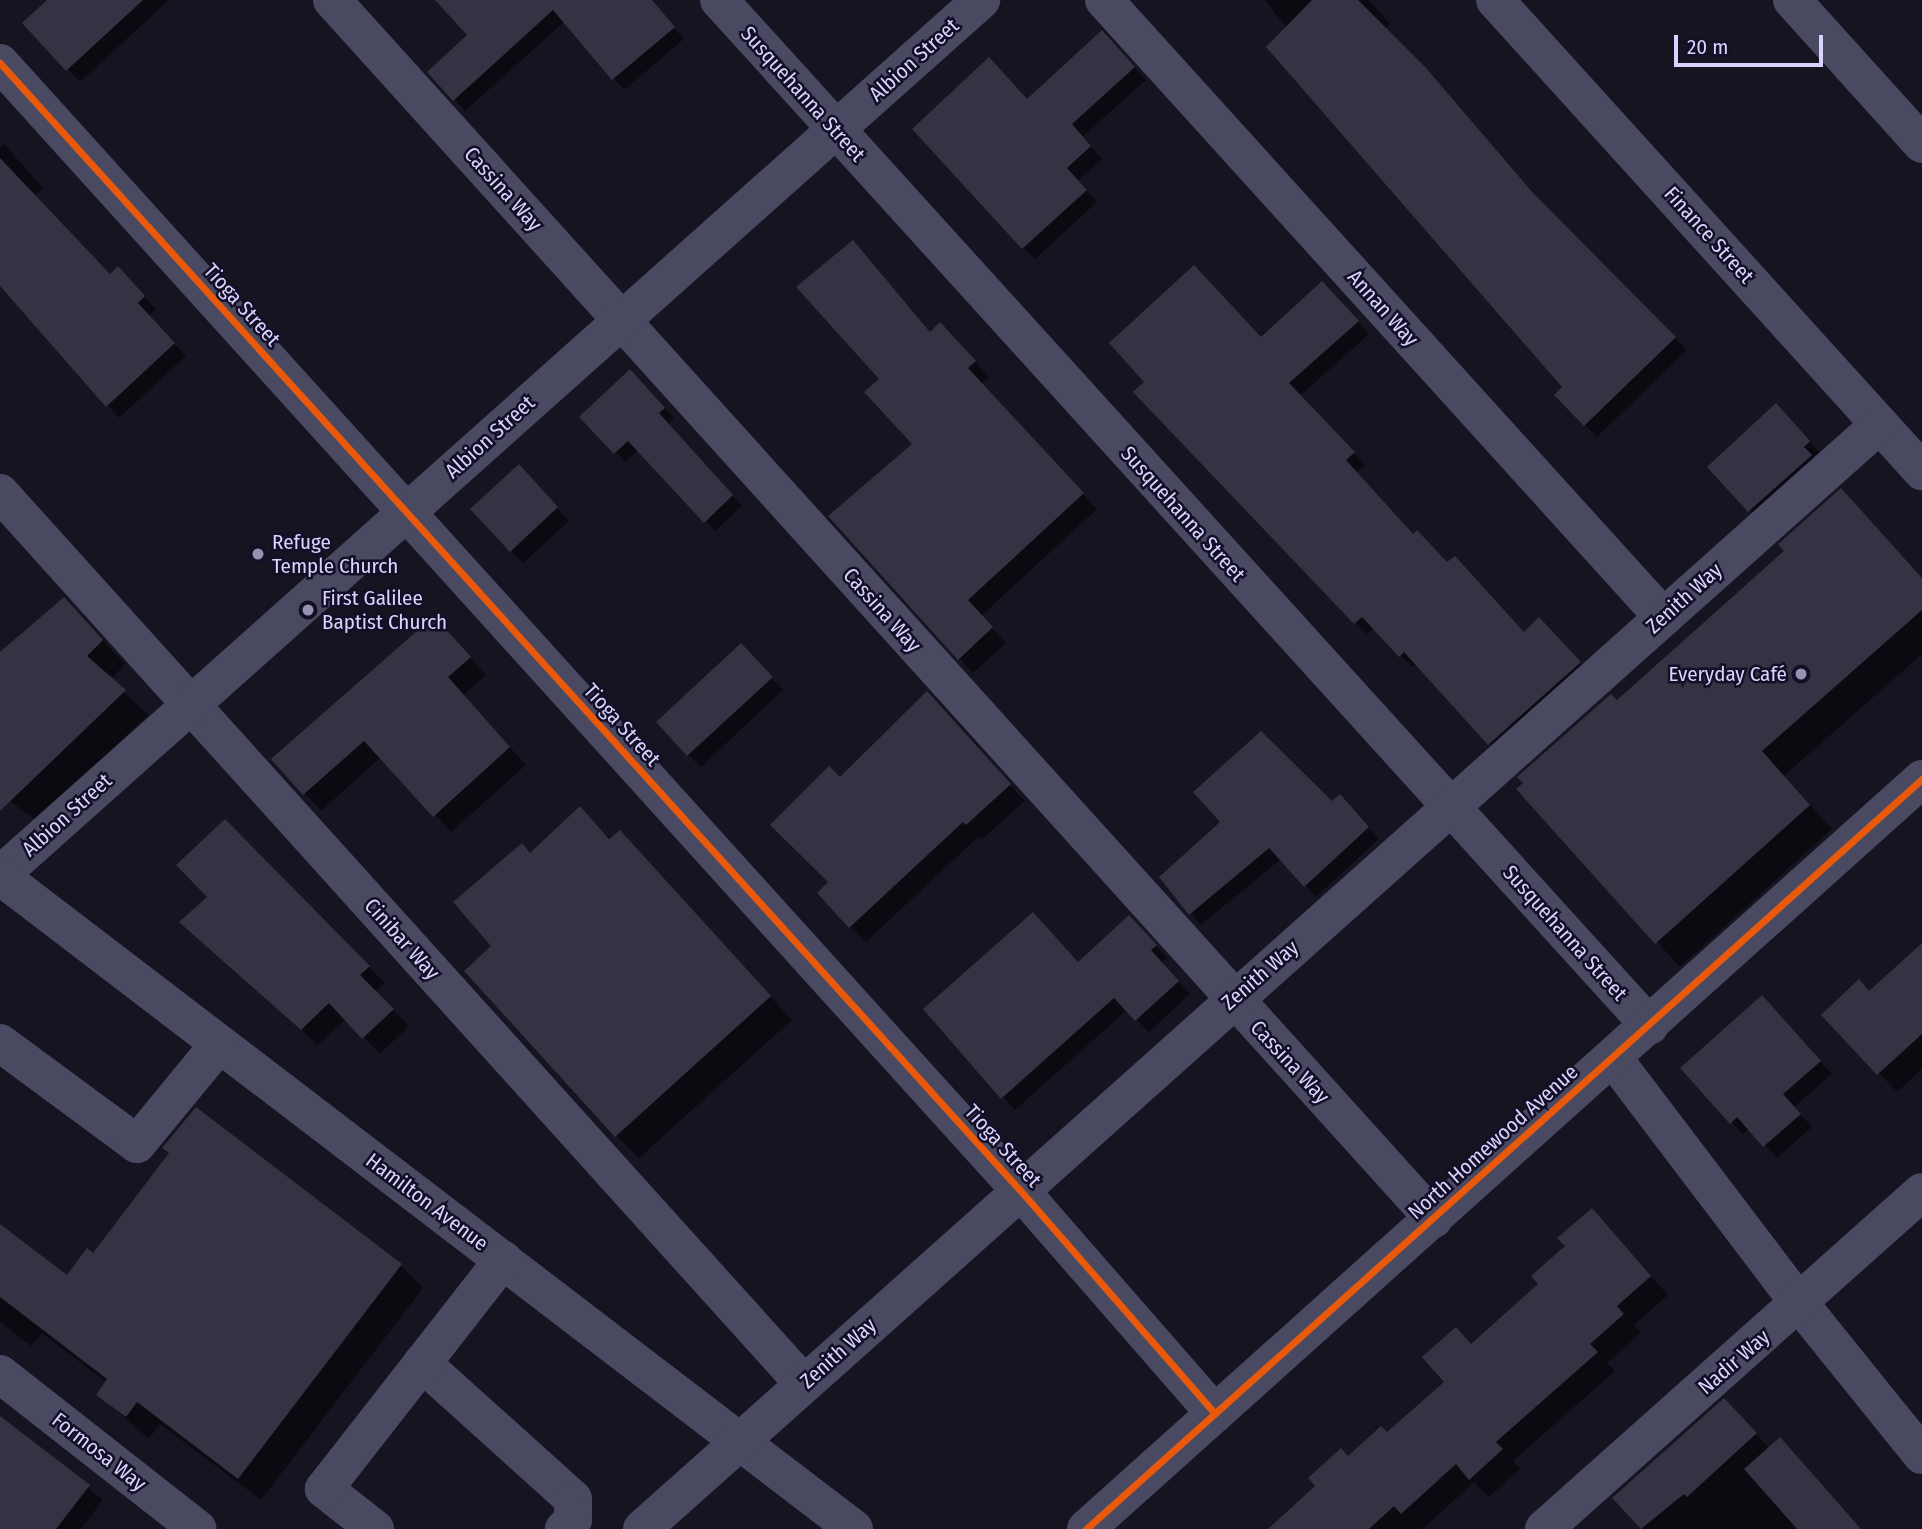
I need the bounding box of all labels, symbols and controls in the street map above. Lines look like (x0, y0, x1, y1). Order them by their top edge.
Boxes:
street label: Albion Street (864, 13, 964, 107)
street label: Susquehanna Street (736, 21, 870, 167)
scale bar (1677, 21, 1826, 65)
text: 20 m (1687, 34, 1728, 60)
street label: Cassina Way (459, 142, 547, 236)
street label: Finance Street (1659, 181, 1759, 289)
street label: Tioga Street (198, 259, 286, 351)
street label: Annan Way (1342, 265, 1424, 351)
street label: Albion Street (440, 390, 540, 484)
street label: Susquehanna Street (1116, 441, 1250, 587)
place label: Refuge Temple Church (272, 529, 398, 579)
marker: Refuge Temple Church (250, 546, 266, 562)
street label: Zenith Way (1641, 557, 1727, 639)
street label: Cassina Way (838, 563, 926, 657)
place label: First Galilee Baptist Church (322, 585, 447, 635)
marker: First Galilee Baptist Church (300, 602, 316, 618)
place label: Everyday Café (1668, 661, 1787, 687)
marker: Everyday Café (1793, 666, 1809, 682)
street label: Tioga Street (578, 679, 666, 771)
street label: Albion Street (17, 768, 117, 862)
street label: Susquehanna Street (1498, 860, 1632, 1006)
street label: Cinibar Way (359, 893, 445, 985)
street label: Zenith Way (1216, 935, 1304, 1015)
street label: Cassina Way (1245, 1015, 1335, 1109)
street label: North Homewood Avenue (1403, 1059, 1583, 1225)
street label: Tioga Street (959, 1100, 1047, 1192)
street label: Hamilton Avenue (361, 1148, 493, 1256)
street label: Zenith Way (795, 1312, 881, 1394)
street label: Nadir Way (1693, 1324, 1775, 1400)
street label: Formosa Way (47, 1407, 151, 1497)

